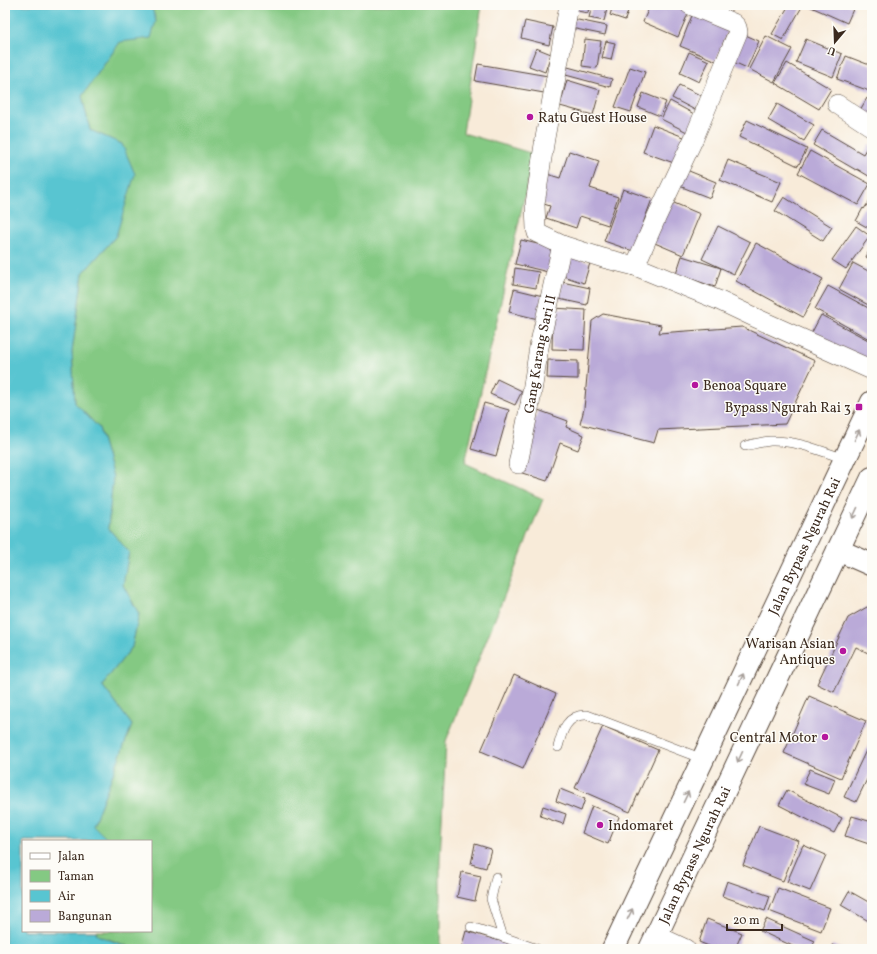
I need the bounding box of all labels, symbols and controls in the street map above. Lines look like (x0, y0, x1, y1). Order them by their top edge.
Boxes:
north arrow (815, 22, 855, 62)
text: U (826, 42, 838, 58)
place label: Ratu Guest House (538, 109, 647, 128)
marker: Ratu Guest House (525, 112, 535, 122)
street label: Gang Karang Sari II (520, 293, 562, 416)
place label: Benoa Square (703, 377, 787, 396)
marker: Benoa Square (690, 380, 700, 390)
place label: Bypass Ngurah Rai 3 (725, 399, 851, 418)
marker: Bypass Ngurah Rai 3 (854, 402, 864, 412)
one-way arrow (854, 429, 861, 441)
street label: Jalan Bypass Ngurah Rai (764, 475, 846, 619)
one-way arrow (851, 507, 858, 519)
place label: Warisan Asian Antiques (745, 635, 835, 670)
marker: Warisan Asian Antiques (838, 646, 848, 656)
one-way arrow (738, 673, 745, 685)
place label: Central Motor (730, 729, 817, 748)
marker: Central Motor (820, 732, 830, 742)
one-way arrow (736, 751, 743, 763)
street label: Jalan Bypass Ngurah Rai (655, 784, 736, 928)
one-way arrow (683, 791, 690, 803)
place label: Indomaret (608, 817, 674, 836)
marker: Indomaret (595, 820, 605, 830)
legend (22, 840, 152, 932)
text: Jalan (58, 849, 85, 865)
text: Taman (58, 869, 94, 885)
text: Air (58, 889, 75, 905)
scale bar (727, 906, 782, 932)
one-way arrow (627, 908, 634, 920)
text: Bangunan (58, 909, 112, 925)
text: 20 m (733, 913, 760, 929)

